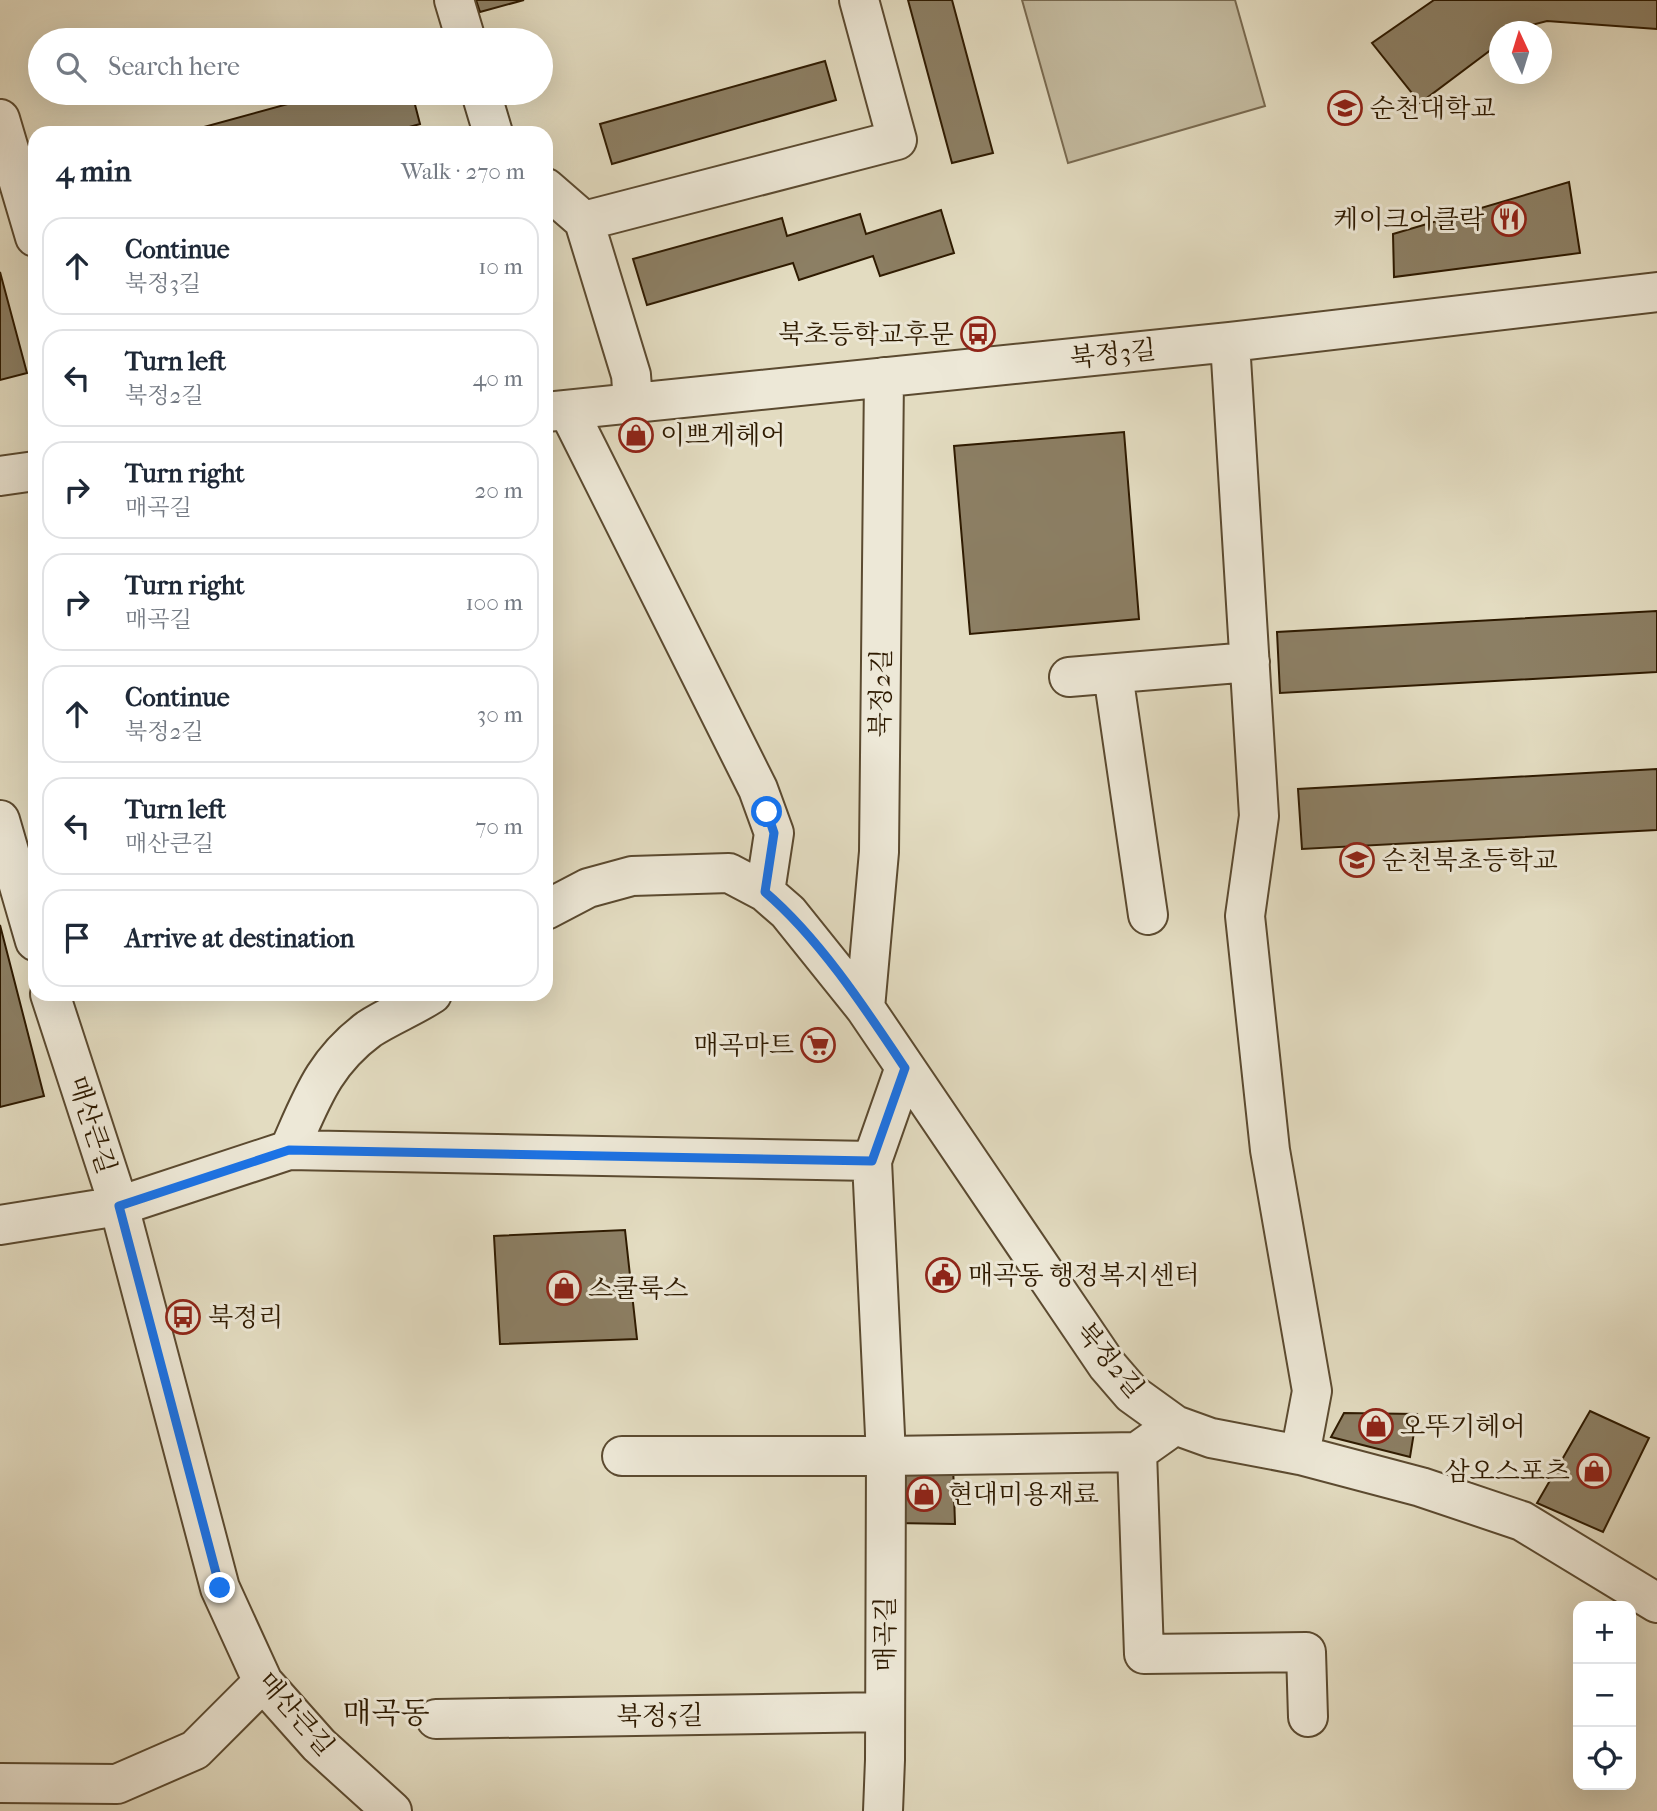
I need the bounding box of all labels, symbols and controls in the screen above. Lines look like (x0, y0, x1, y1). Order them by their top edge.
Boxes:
north arrow (1489, 21, 1552, 84)
search box (28, 28, 553, 105)
icon: search (52, 48, 90, 86)
text: Search here (108, 51, 240, 82)
school or university icon: 순천대학교 (1326, 89, 1364, 127)
place label: 순천대학교 (1370, 93, 1496, 124)
text: 4 min (56, 154, 131, 189)
text: Walk · 270 m (401, 158, 525, 185)
restaurant icon: 케이크어클락 (1490, 200, 1528, 238)
place label: 케이크어클락 (1333, 204, 1484, 235)
text: Continue (125, 234, 230, 265)
icon: ahead (58, 247, 96, 285)
text: 10 m (478, 253, 523, 280)
text: 북정3길 (125, 270, 201, 297)
bus stop icon: 북초등학교후문 (959, 315, 997, 353)
place label: 북초등학교후문 (778, 319, 954, 350)
street label: 북정3길 (1069, 334, 1157, 374)
text: Turn left (125, 346, 226, 377)
icon: left (58, 359, 96, 397)
text: 40 m (473, 365, 523, 392)
text: 북정2길 (125, 382, 203, 409)
shop icon: 이쁘게헤어 (617, 416, 655, 454)
place label: 이쁘게헤어 (660, 420, 786, 451)
text: Turn right (125, 458, 245, 489)
icon: right (58, 471, 96, 509)
text: 20 m (474, 477, 523, 504)
text: 매곡길 (125, 494, 192, 521)
text: Turn right (125, 570, 245, 601)
icon: right (58, 583, 96, 621)
text: 100 m (465, 589, 523, 616)
text: 매곡길 (125, 606, 192, 633)
street label: 북정2길 (865, 648, 897, 738)
text: Continue (125, 682, 230, 713)
icon: ahead (58, 695, 96, 733)
text: 30 m (477, 701, 523, 728)
text: 북정2길 (125, 718, 203, 745)
text: Turn left (125, 794, 226, 825)
route start (751, 796, 782, 827)
icon: left (58, 807, 96, 845)
text: 70 m (475, 813, 523, 840)
text: 매산큰길 (125, 830, 214, 857)
school or university icon: 순천북초등학교 (1338, 841, 1376, 879)
place label: 순천북초등학교 (1382, 845, 1558, 876)
icon: arrive (58, 919, 96, 957)
text: Arrive at destination (125, 923, 355, 954)
supermarket icon: 매곡마트 (799, 1026, 837, 1064)
place label: 매곡마트 (694, 1030, 794, 1061)
street label: 매산큰길 (62, 1072, 122, 1178)
public building icon: 매곡동 행정복지센터 (924, 1256, 962, 1294)
place label: 매곡동 행정복지센터 (968, 1260, 1200, 1291)
shop icon: 스쿨룩스 (545, 1269, 583, 1307)
place label: 스쿨룩스 (588, 1273, 688, 1304)
bus stop icon: 북정리 (164, 1298, 202, 1336)
place label: 북정리 (208, 1302, 283, 1333)
street label: 북정2길 (1070, 1316, 1150, 1404)
shop icon: 오뚜기헤어 (1357, 1407, 1395, 1445)
place label: 오뚜기헤어 (1400, 1411, 1526, 1442)
shop icon: 삼오스포츠 (1575, 1452, 1613, 1490)
place label: 삼오스포츠 (1444, 1456, 1570, 1487)
shop icon: 현대미용재료 (905, 1475, 943, 1513)
place label: 현대미용재료 (948, 1479, 1099, 1510)
route end (204, 1572, 235, 1603)
street label: 매곡길 (870, 1596, 901, 1672)
map controls (1573, 1601, 1636, 1790)
button: + (1573, 1601, 1636, 1664)
button: − (1573, 1664, 1636, 1727)
street label: 매산큰길 (251, 1666, 341, 1762)
district label: 매곡동 (343, 1696, 429, 1731)
street label: 북정5길 (616, 1700, 704, 1732)
button: locate (1573, 1727, 1636, 1790)

